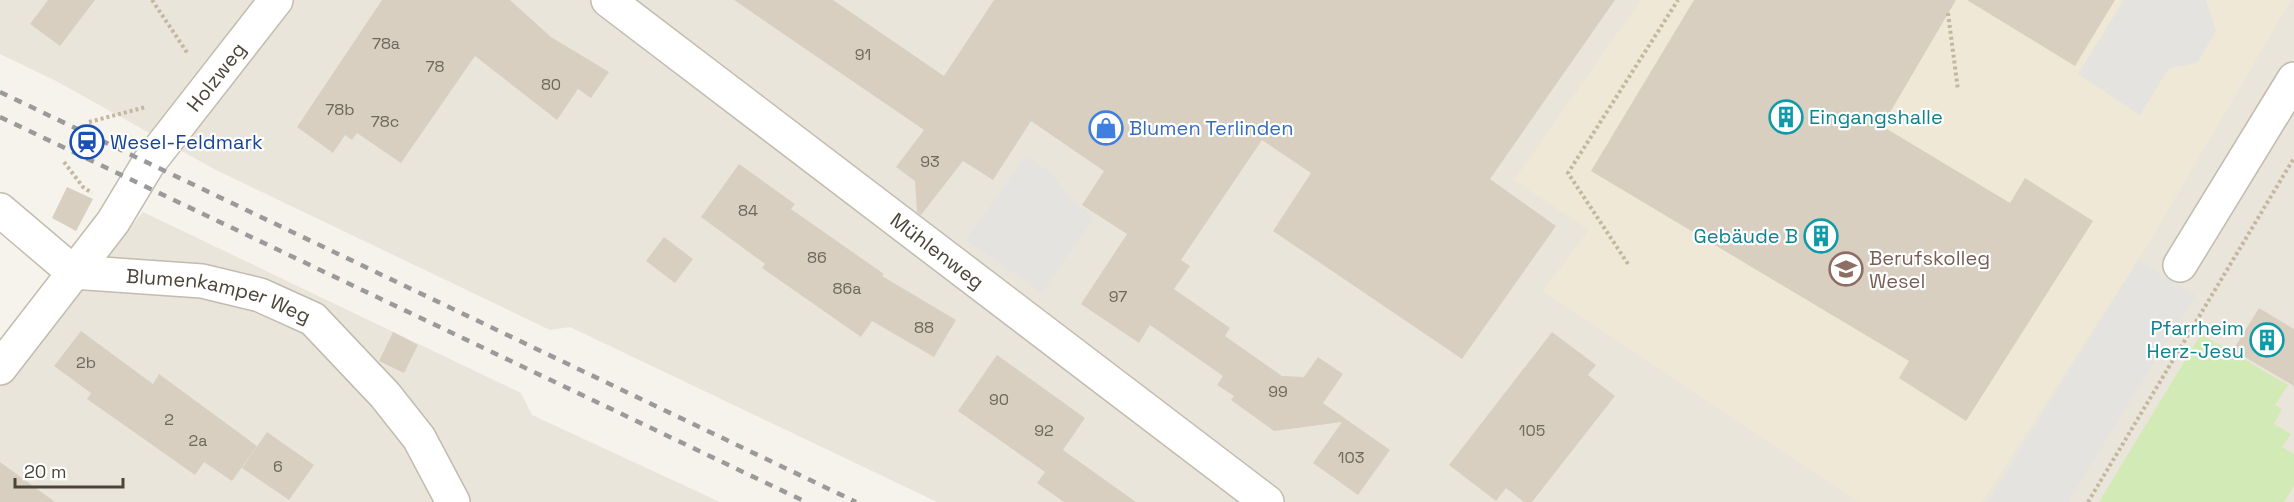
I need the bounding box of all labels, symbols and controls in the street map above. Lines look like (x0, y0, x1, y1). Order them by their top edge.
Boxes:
house number: 78a (372, 33, 400, 54)
street label: Holzweg (181, 37, 251, 117)
house number: 91 (855, 44, 871, 65)
house number: 78 (426, 56, 445, 77)
house number: 80 (541, 74, 561, 95)
house number: 78b (325, 99, 355, 120)
building icon: Eingangshalle (1768, 99, 1804, 135)
place label: Eingangshalle (1809, 104, 1943, 130)
shop icon: Blumen Terlinden (1088, 110, 1124, 146)
house number: 78c (371, 111, 399, 132)
place label: Blumen Terlinden (1129, 115, 1293, 141)
station icon: Wesel-Feldmark (69, 124, 105, 160)
place label: Wesel-Feldmark (110, 129, 263, 155)
house number: 93 (920, 151, 940, 172)
house number: 84 (738, 200, 758, 221)
street label: Mühlenweg (885, 207, 989, 295)
building icon: Gebäude B (1803, 218, 1839, 254)
place label: Gebäude B (1694, 223, 1798, 249)
place label: Berufskolleg Wesel (1869, 245, 1990, 294)
house number: 86 (807, 247, 827, 268)
school or university icon: Berufskolleg Wesel (1828, 251, 1864, 287)
street label: Blumenkamper Weg (125, 263, 315, 329)
house number: 86a (833, 278, 861, 299)
house number: 97 (1109, 286, 1127, 307)
place label: Pfarrheim Herz-Jesu (2147, 315, 2244, 364)
house number: 88 (914, 317, 934, 338)
building icon: Pfarrheim Herz-Jesu (2249, 322, 2285, 358)
house number: 2b (76, 352, 96, 373)
house number: 99 (1268, 381, 1288, 402)
house number: 90 (989, 389, 1009, 410)
house number: 2 (164, 409, 174, 430)
house number: 92 (1034, 420, 1054, 441)
house number: 105 (1519, 420, 1545, 441)
house number: 2a (189, 430, 207, 451)
house number: 103 (1338, 447, 1364, 468)
scale bar (15, 451, 123, 489)
house number: 6 (273, 456, 283, 477)
text: 20 m (24, 460, 67, 483)

